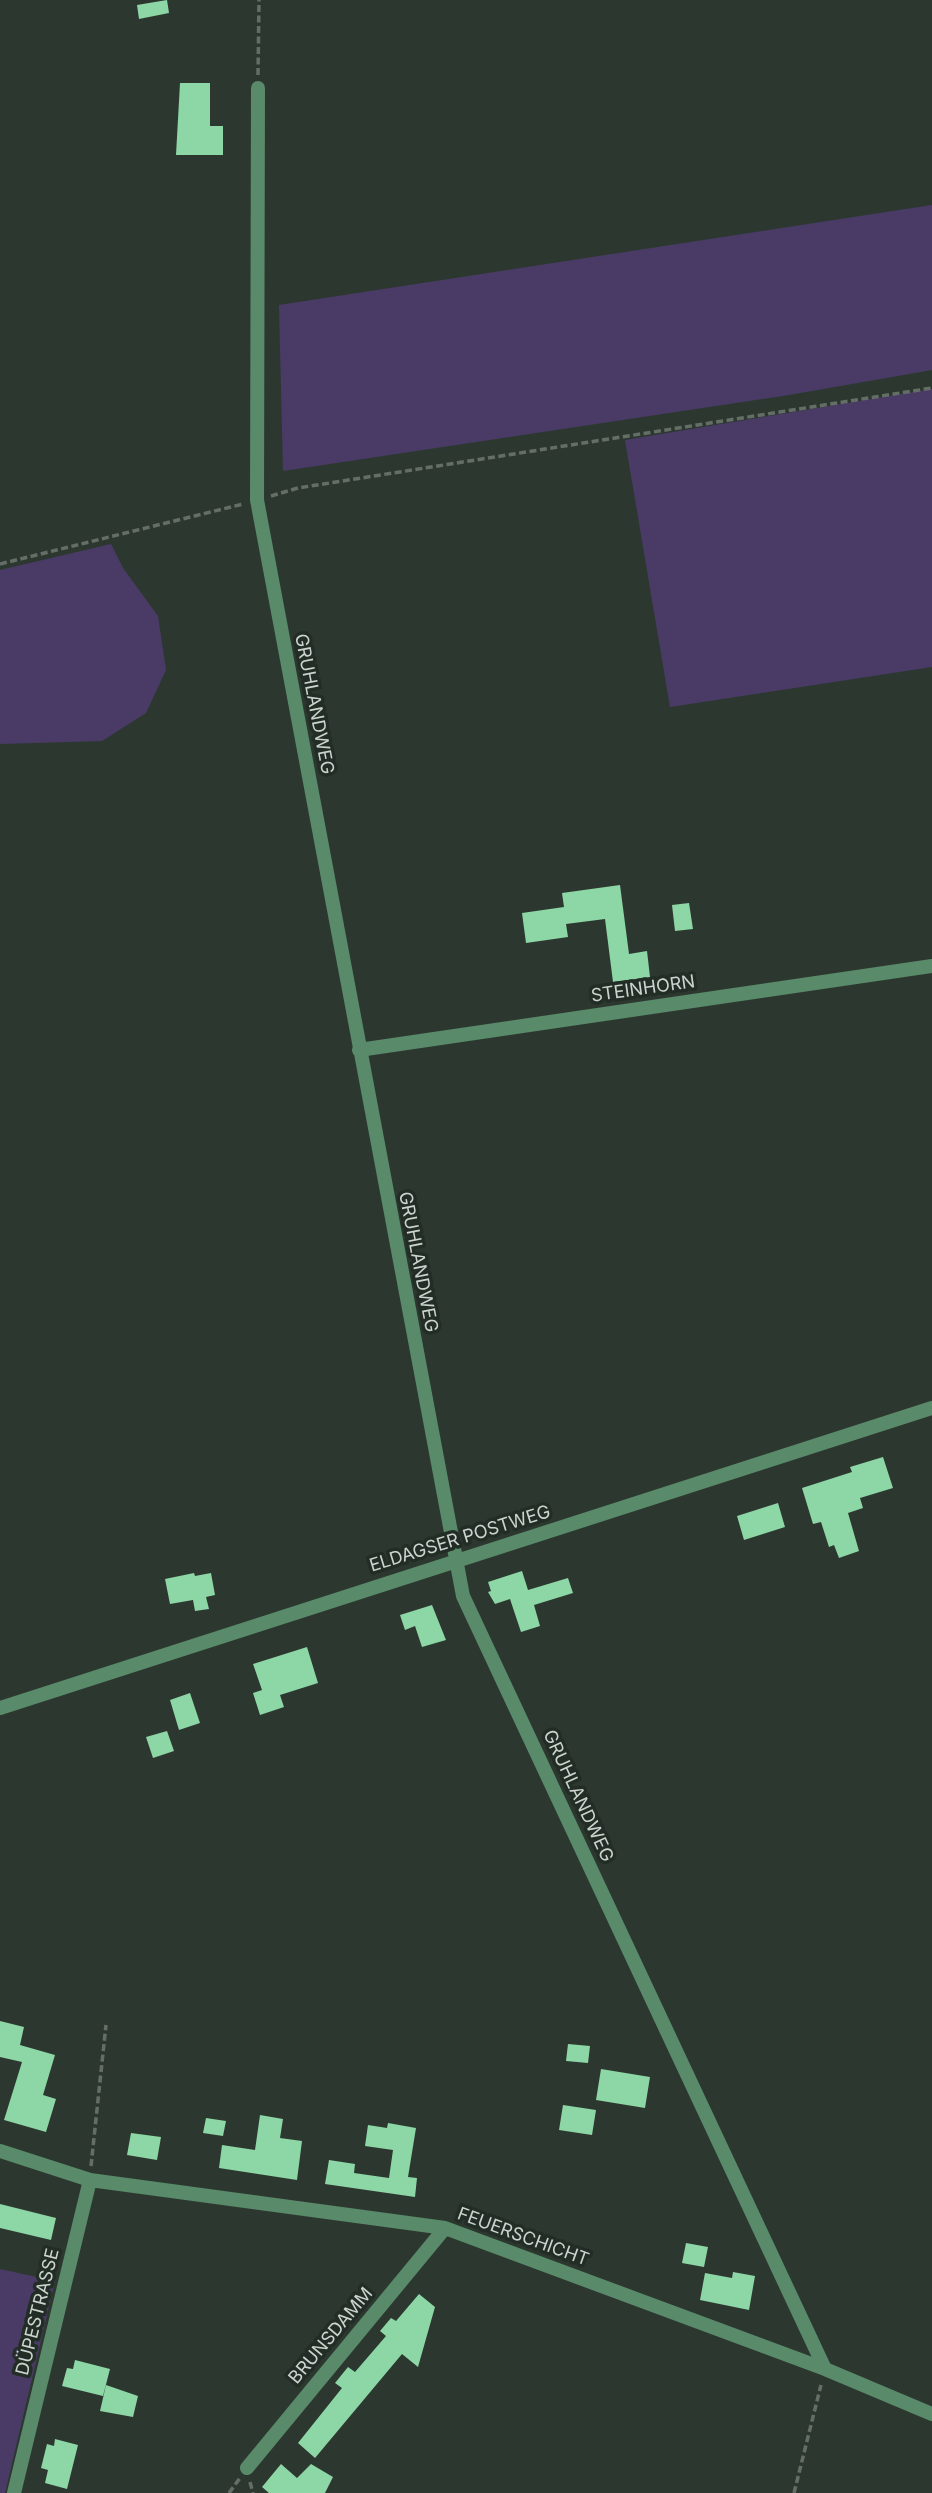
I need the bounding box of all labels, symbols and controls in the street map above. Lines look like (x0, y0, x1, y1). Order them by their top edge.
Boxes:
street label: GRUHLANDWEG (290, 632, 338, 776)
street label: STEINHORN (590, 971, 696, 1007)
street label: GRUHLANDWEG (394, 1190, 442, 1334)
street label: ELDAGSER POSTWEG (367, 1501, 553, 1577)
street label: GRUHLANDWEG (538, 1727, 618, 1865)
street label: FEUERSCHICHT (454, 2203, 592, 2271)
street label: DÜPESTRASSE (12, 2246, 64, 2378)
street label: BRUNSDAMM (284, 2283, 378, 2389)

